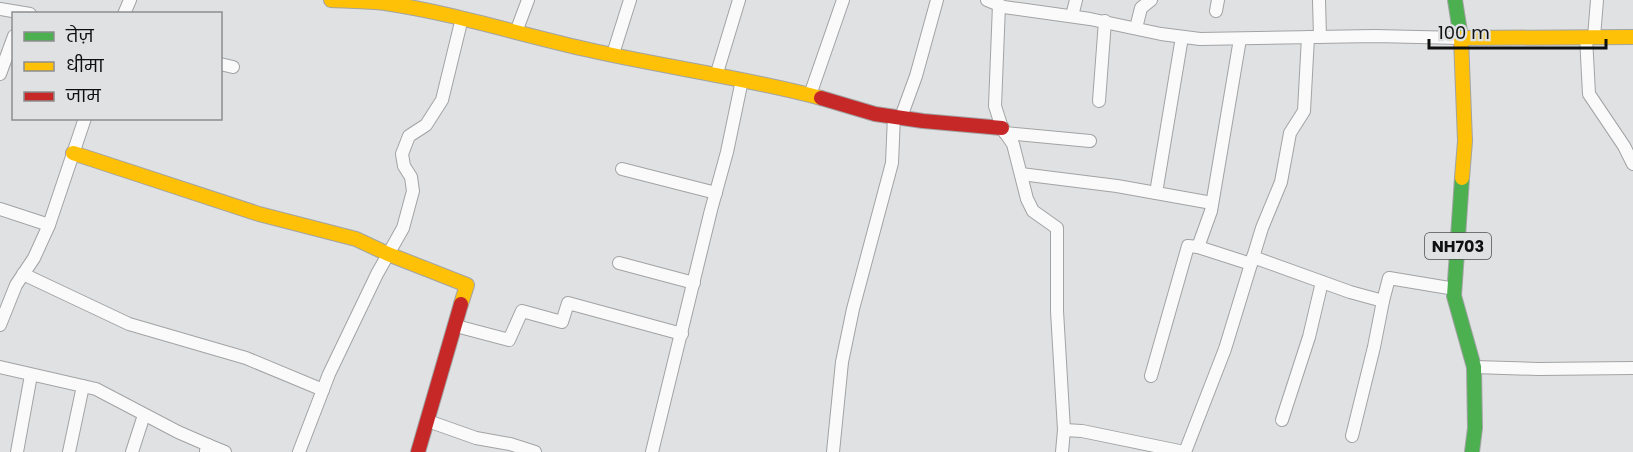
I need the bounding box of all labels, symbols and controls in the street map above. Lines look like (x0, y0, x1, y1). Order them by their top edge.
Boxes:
legend (12, 12, 222, 120)
scale bar (1429, 12, 1606, 50)
text: 100 m (1438, 20, 1490, 45)
text: तेज़ (65, 23, 94, 48)
text: धीमा (66, 53, 104, 78)
text: जाम (65, 83, 101, 108)
road number: NH703 (1425, 233, 1491, 259)

